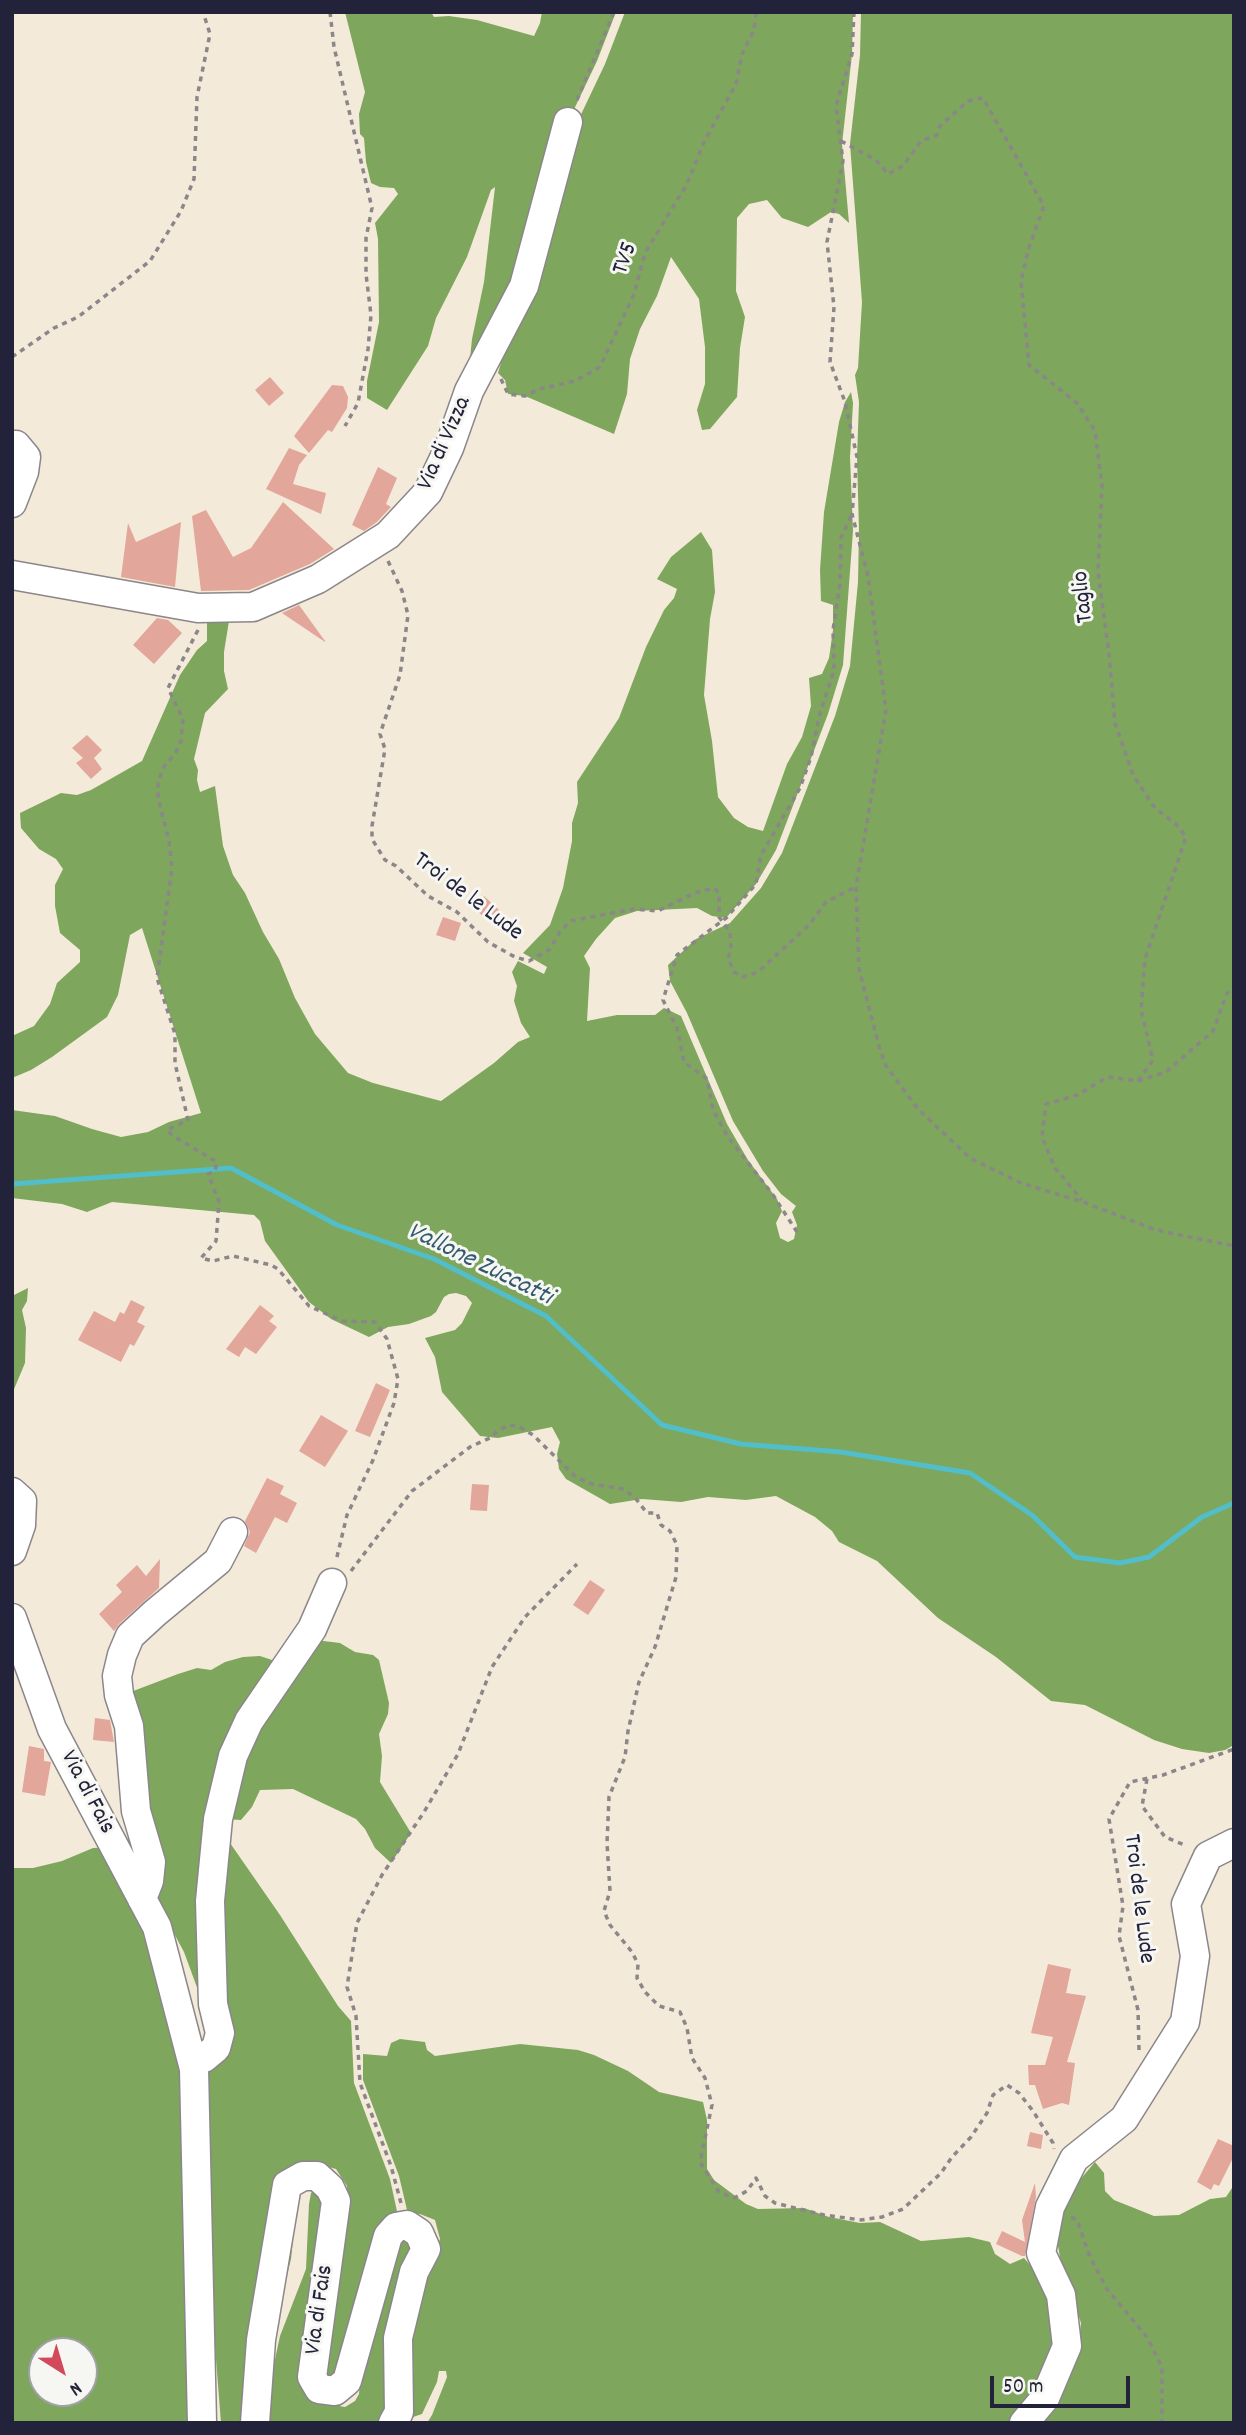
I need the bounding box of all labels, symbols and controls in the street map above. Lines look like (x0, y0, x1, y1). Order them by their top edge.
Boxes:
street label: TV5 (608, 239, 646, 279)
street label: Via di Vizza (413, 393, 479, 495)
street label: Taglio (1068, 570, 1102, 624)
street label: Troi de le Lude (406, 847, 528, 949)
water label: Vallone Zuccatti (401, 1217, 557, 1315)
street label: Via di Fais (52, 1746, 120, 1840)
street label: Troi de le Lude (1115, 1833, 1159, 1965)
street label: Via di Fais (300, 2263, 342, 2357)
north arrow (28, 2337, 98, 2407)
scale bar (994, 2362, 1134, 2406)
text: 50 m (1003, 2373, 1043, 2403)
text: N (63, 2374, 87, 2401)

